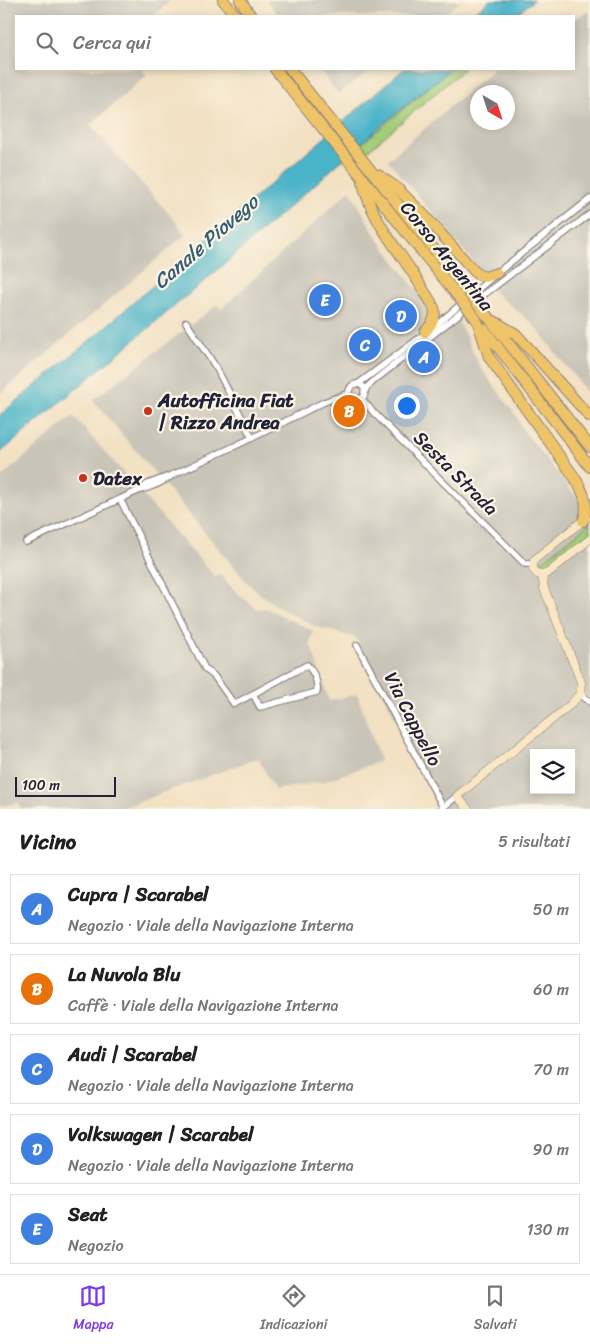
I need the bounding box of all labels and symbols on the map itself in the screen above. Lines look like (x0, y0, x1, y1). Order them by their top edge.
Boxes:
north arrow (470, 85, 515, 130)
water label: Canale Piovego (145, 185, 268, 298)
street label: Corso Argentina (392, 193, 502, 319)
pin: E (309, 281, 341, 319)
pin: D (385, 297, 417, 335)
pin: C (349, 326, 381, 364)
pin: A (408, 338, 440, 376)
place label: Autofficina Fiat | Rizzo Andrea (157, 384, 294, 439)
pin: B (333, 392, 365, 430)
your location (394, 393, 420, 419)
marker: Autofficina Fiat | Rizzo Andrea (142, 405, 154, 417)
street label: Sesta Strada (406, 423, 507, 524)
place label: Datex (93, 462, 143, 495)
marker: Datex (77, 472, 89, 484)
street label: Via Cappello (375, 666, 451, 773)
scale bar (15, 774, 116, 797)

